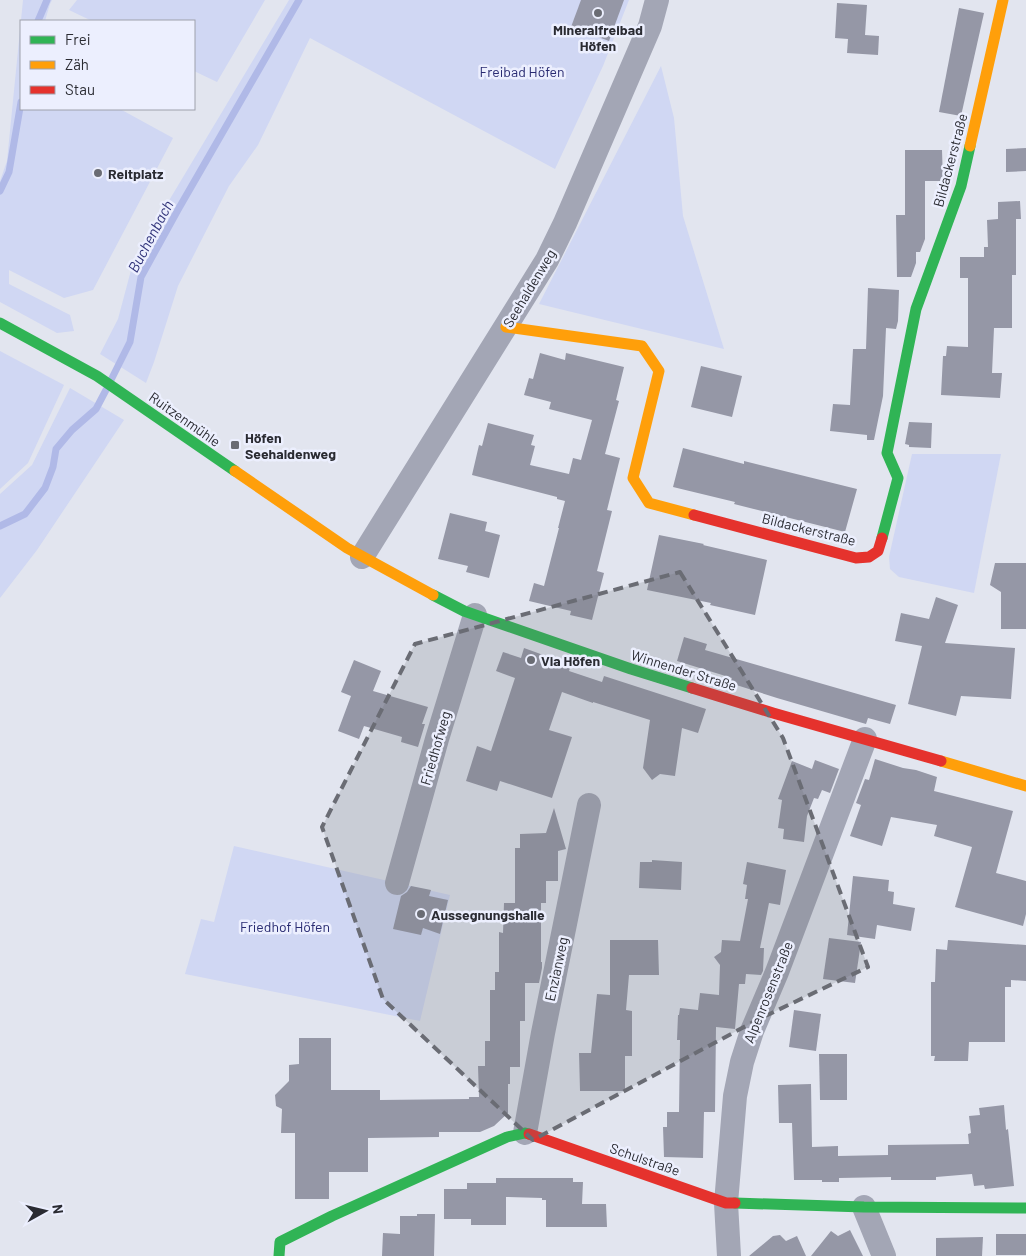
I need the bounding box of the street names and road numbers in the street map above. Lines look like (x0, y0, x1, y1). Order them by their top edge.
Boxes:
street label: Bildackerstraße (929, 111, 971, 209)
street label: Seehaldenweg (499, 246, 559, 330)
street label: Ruitzenmühle (146, 388, 224, 450)
street label: Bildackerstraße (760, 509, 858, 549)
street label: Winnender Straße (629, 646, 739, 694)
street label: Friedhofweg (416, 709, 454, 787)
street label: Enzianweg (541, 935, 571, 1003)
street label: Alpenrosenstraße (740, 939, 796, 1045)
street label: Schulstraße (608, 1139, 682, 1179)

